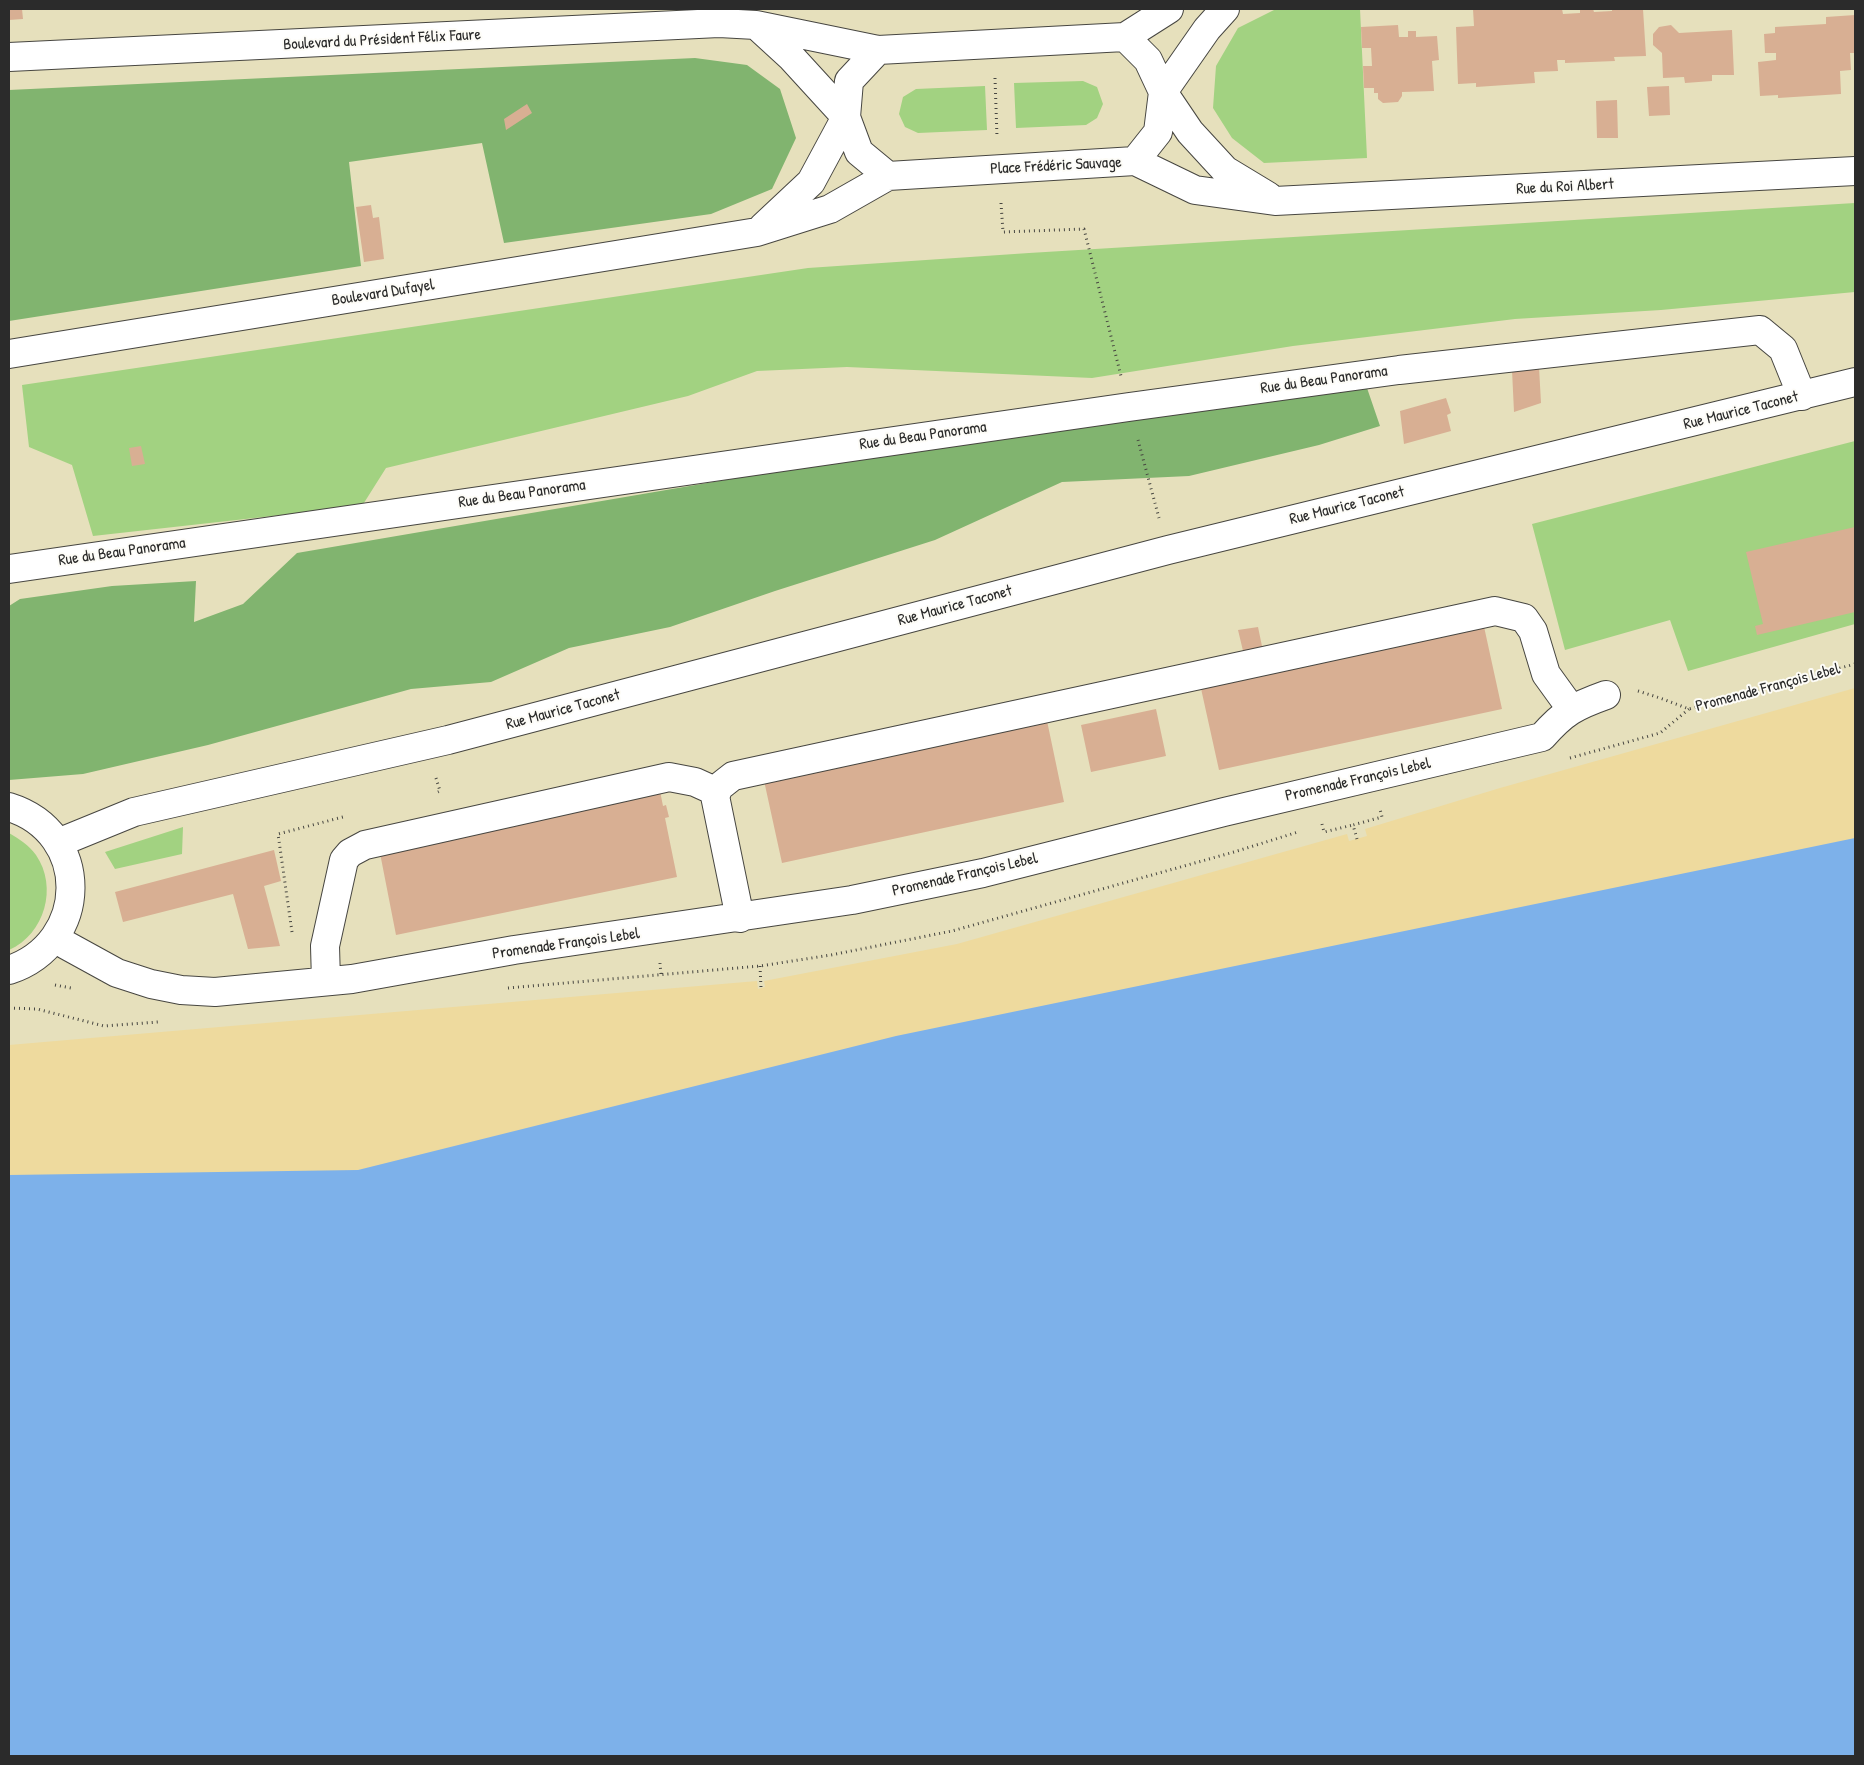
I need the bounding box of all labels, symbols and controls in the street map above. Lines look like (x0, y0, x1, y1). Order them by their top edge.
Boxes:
street label: Boulevard du Président Félix Faure (283, 25, 481, 55)
street label: Place Frédéric Sauvage (990, 153, 1122, 179)
street label: Rue du Roi Albert (1516, 175, 1614, 199)
street label: Boulevard Dufayel (330, 275, 436, 311)
street label: Rue du Beau Panorama (1259, 362, 1389, 398)
street label: Rue Maurice Taconet (1682, 387, 1800, 435)
street label: Rue du Beau Panorama (858, 418, 988, 454)
street label: Rue du Beau Panorama (457, 476, 587, 512)
street label: Rue Maurice Taconet (1288, 482, 1406, 530)
street label: Rue du Beau Panorama (57, 534, 187, 570)
street label: Rue Maurice Taconet (896, 582, 1014, 630)
street label: Promenade François Lebel (1694, 659, 1842, 717)
street label: Rue Maurice Taconet (504, 686, 622, 734)
street label: Promenade François Lebel (1283, 754, 1433, 806)
street label: Promenade François Lebel (890, 849, 1040, 901)
street label: Promenade François Lebel (491, 924, 641, 964)

